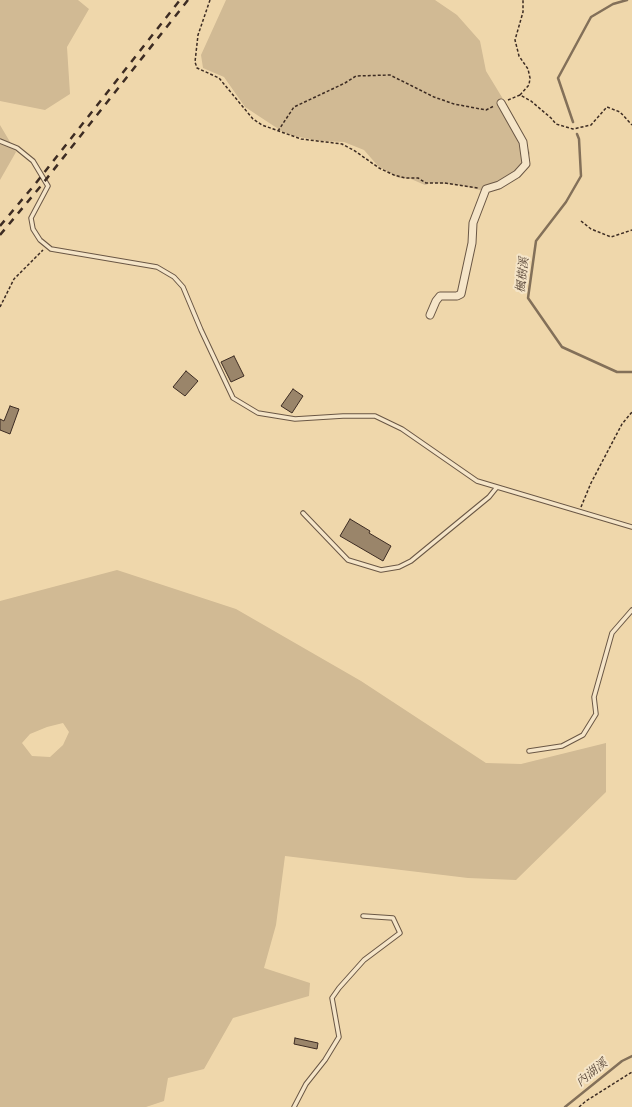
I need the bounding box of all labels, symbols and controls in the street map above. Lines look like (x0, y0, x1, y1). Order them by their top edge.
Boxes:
water label: 楓樹溪 (514, 256, 532, 294)
water label: 內湖溪 (573, 1056, 611, 1090)

